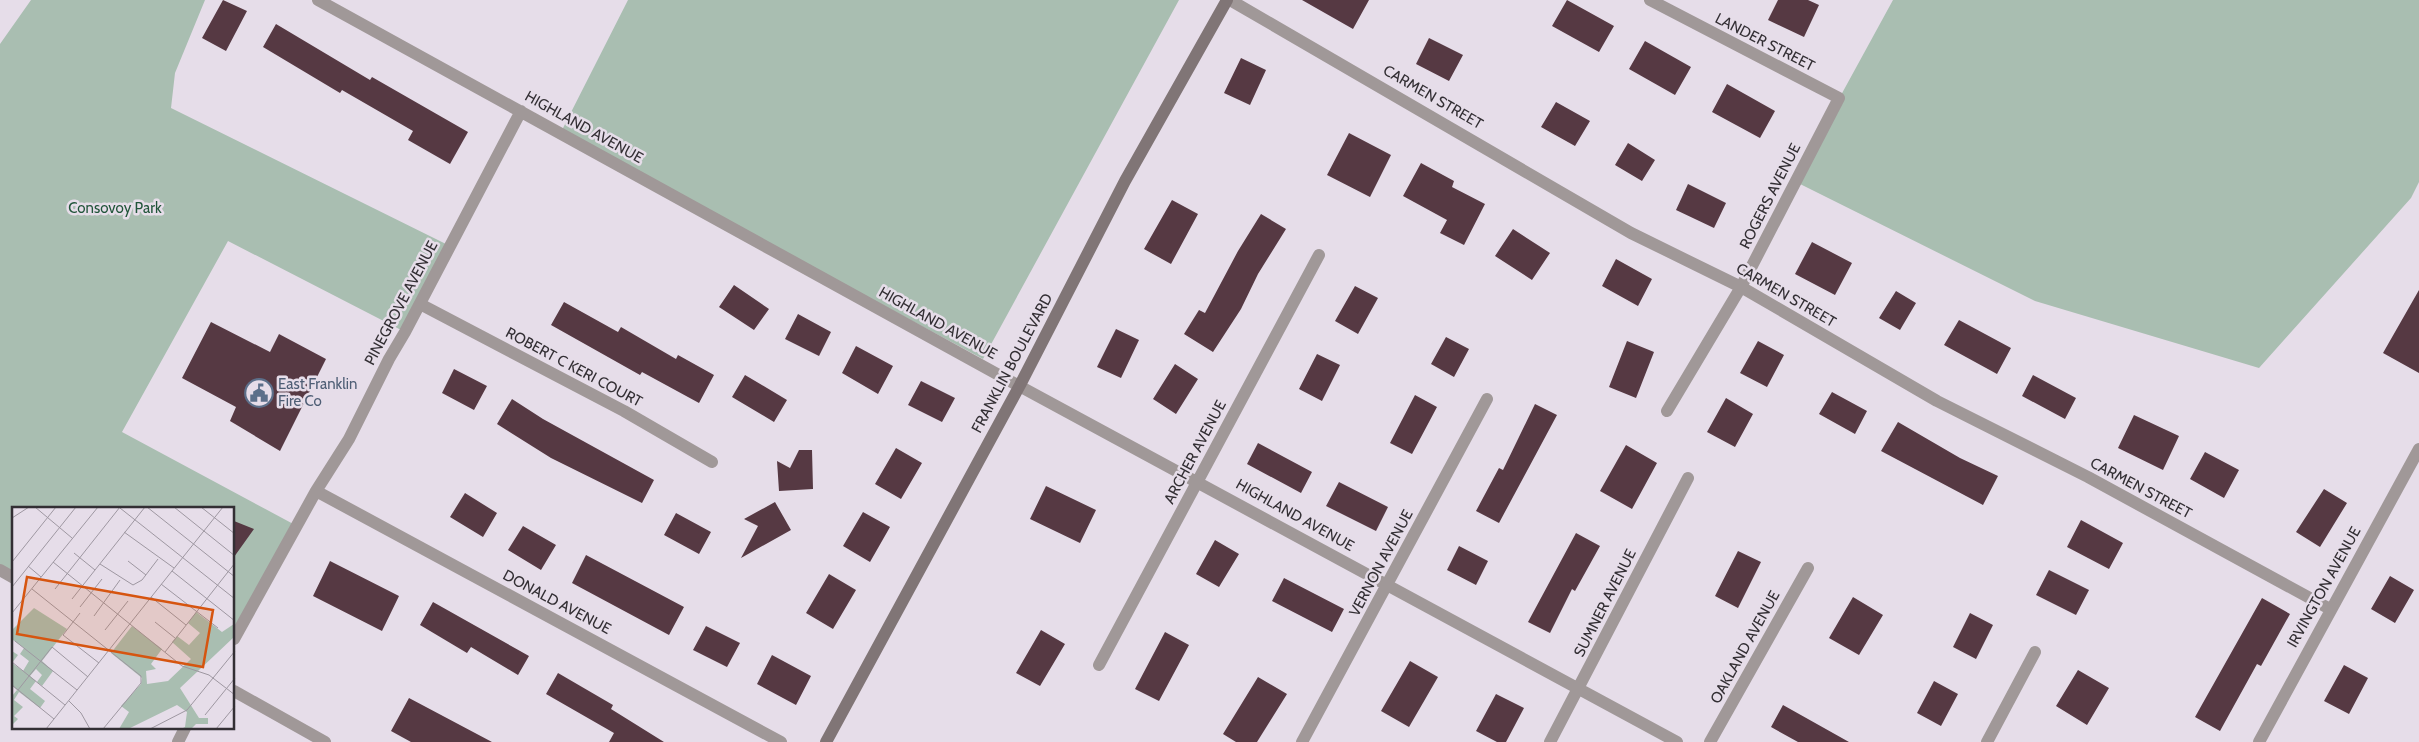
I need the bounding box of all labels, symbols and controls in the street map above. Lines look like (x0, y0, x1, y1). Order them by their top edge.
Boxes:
street label: LANDER STREET (1712, 9, 1818, 75)
street label: CARMEN STREET (1380, 61, 1486, 133)
street label: HIGHLAND AVENUE (522, 87, 646, 167)
street label: ROGERS AVENUE (1736, 140, 1804, 252)
park label: Consovoy Park (68, 199, 162, 217)
street label: PINEGROVE AVENUE (361, 238, 441, 368)
street label: CARMEN STREET (1733, 259, 1839, 331)
street label: HIGHLAND AVENUE (876, 283, 1000, 363)
street label: FRANKLIN BOULEVARD (968, 290, 1056, 436)
street label: ROBERT C KERI COURT (503, 323, 645, 411)
place label: East Franklin Fire Co (278, 375, 357, 410)
public building icon: East Franklin Fire Co (244, 378, 274, 408)
street label: ARCHER AVENUE (1160, 397, 1230, 507)
street label: CARMEN STREET (2087, 454, 2195, 522)
street label: HIGHLAND AVENUE (1233, 475, 1357, 555)
inset map (12, 507, 235, 730)
street label: VERNON AVENUE (1345, 507, 1417, 619)
street label: IRVINGTON AVENUE (2283, 524, 2365, 650)
street label: SUMNER AVENUE (1570, 546, 1640, 660)
street label: DONALD AVENUE (500, 566, 614, 638)
street label: OAKLAND AVENUE (1706, 587, 1784, 707)

